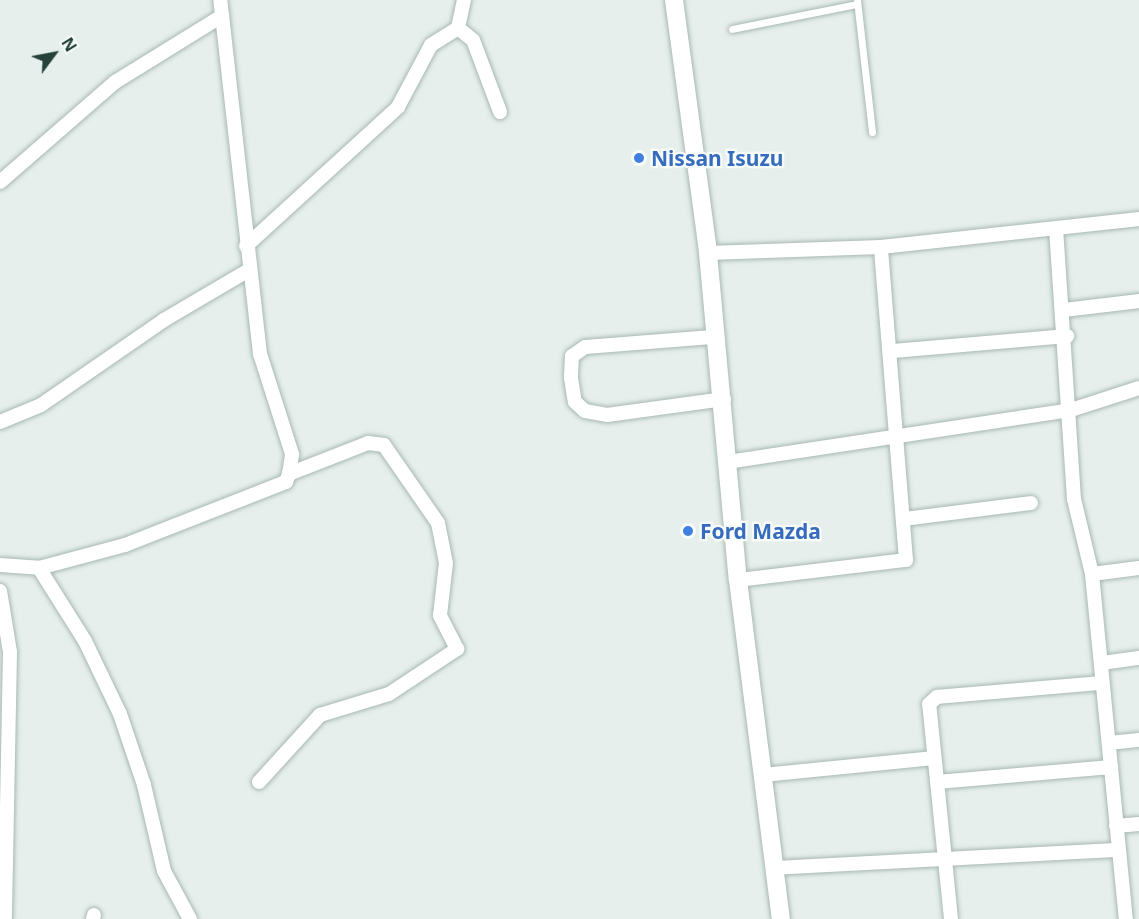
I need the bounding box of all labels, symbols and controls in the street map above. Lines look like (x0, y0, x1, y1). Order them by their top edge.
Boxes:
north arrow (24, 24, 84, 84)
text: N (56, 33, 82, 56)
place label: Nissan Isuzu (651, 145, 783, 171)
marker: Nissan Isuzu (632, 151, 646, 165)
place label: Ford Mazda (700, 518, 821, 544)
marker: Ford Mazda (681, 524, 695, 538)

